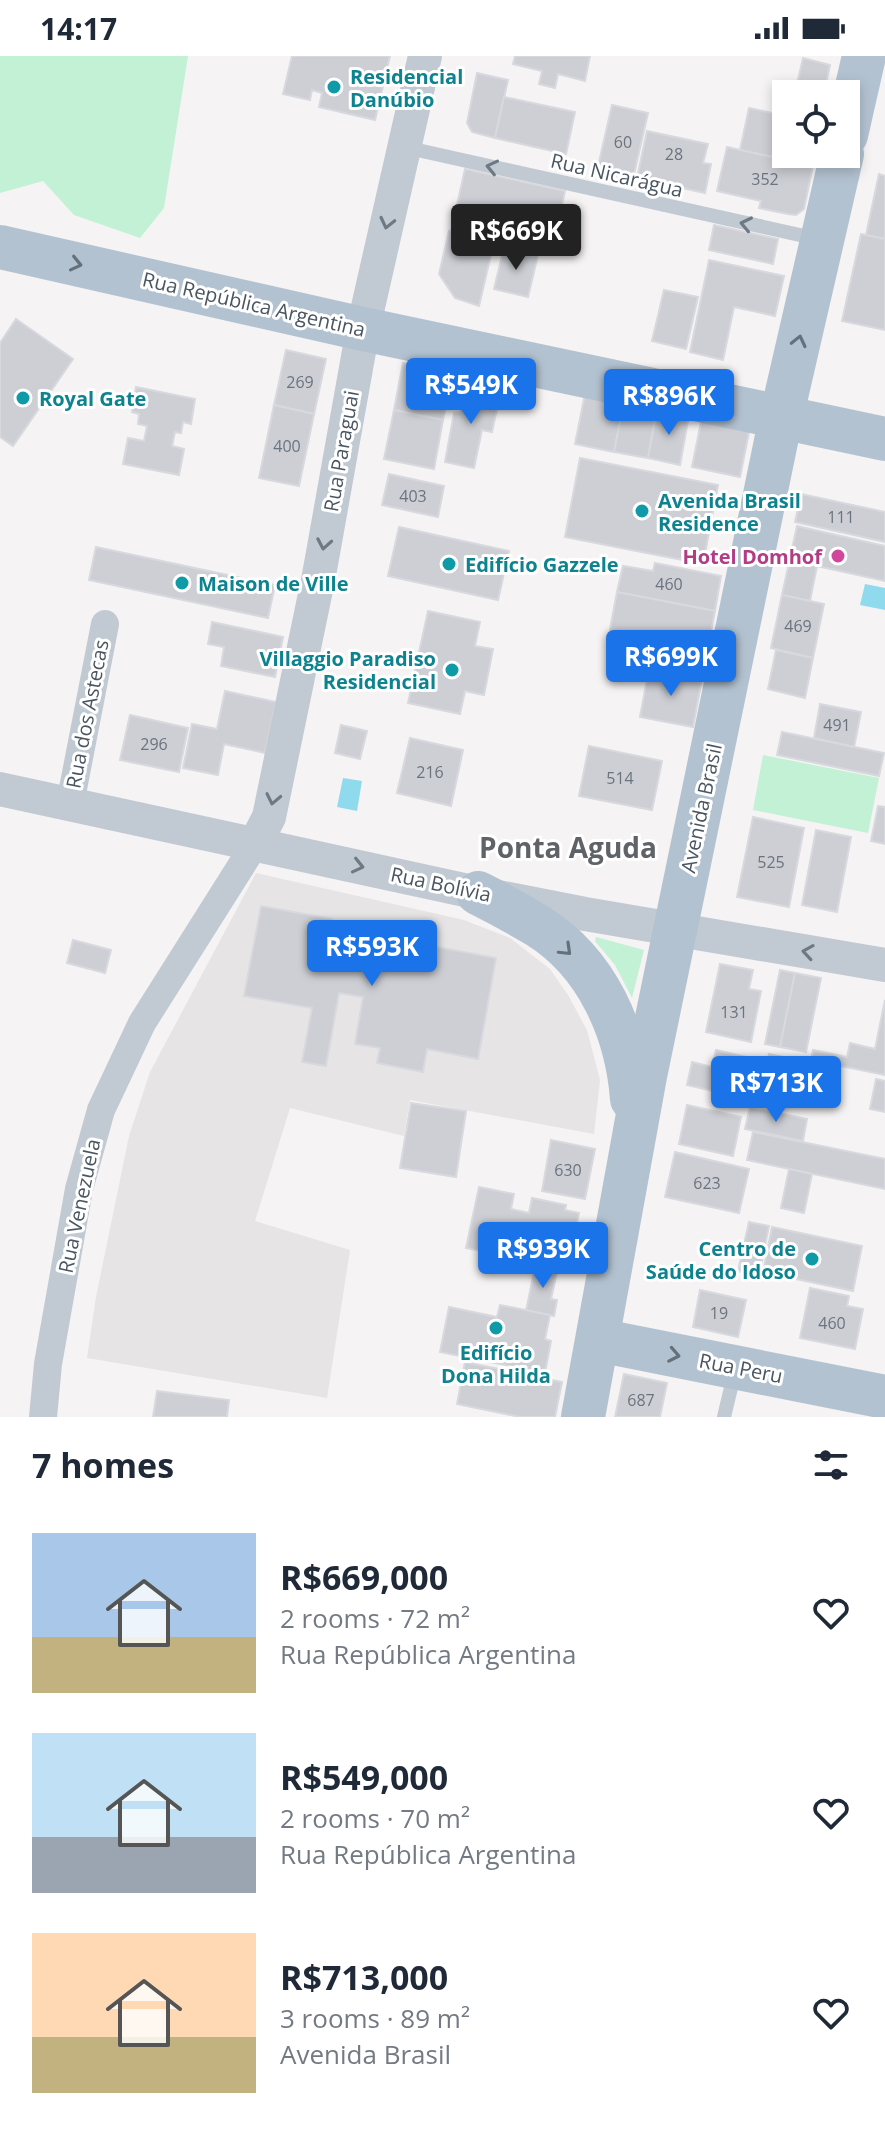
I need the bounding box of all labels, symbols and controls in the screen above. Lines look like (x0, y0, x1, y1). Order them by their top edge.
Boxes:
text: 14:17 (40, 8, 117, 49)
place label: Residencial Danúbio (350, 63, 463, 113)
marker: Residencial Danúbio (325, 78, 343, 96)
map controls (772, 80, 860, 168)
button: locate (772, 80, 860, 168)
house number: 60 (614, 131, 632, 153)
house number: 28 (665, 143, 683, 165)
street label: Rua Nicarágua (548, 147, 686, 203)
one-way arrow (486, 159, 499, 176)
house number: 352 (751, 168, 779, 190)
pin: R$669K (451, 204, 581, 272)
text: R$669K (469, 212, 563, 248)
one-way arrow (379, 216, 396, 230)
one-way arrow (739, 216, 753, 233)
one-way arrow (69, 255, 82, 272)
street label: Rua República Argentina (140, 265, 368, 343)
one-way arrow (789, 335, 806, 349)
pin: R$549K (406, 358, 536, 426)
text: R$549K (424, 366, 518, 402)
pin: R$896K (604, 369, 734, 437)
house number: 269 (286, 371, 314, 393)
text: R$896K (622, 377, 716, 413)
place label: Royal Gate (39, 385, 146, 412)
street label: Rua Paraguai (317, 388, 365, 514)
marker: Royal Gate (14, 389, 32, 407)
house number: 400 (273, 435, 301, 457)
house number: 403 (399, 485, 427, 507)
place label: Avenida Brasil Residence (658, 487, 801, 537)
marker: Avenida Brasil Residence (633, 502, 651, 520)
house number: 111 (827, 506, 855, 528)
one-way arrow (317, 537, 334, 551)
place label: Hotel Domhof (682, 543, 823, 570)
marker: Hotel Domhof (829, 547, 847, 565)
place label: Edifício Gazzele (465, 551, 619, 578)
marker: Edifício Gazzele (440, 555, 458, 573)
place label: Maison de Ville (198, 570, 349, 597)
house number: 460 (655, 573, 683, 595)
marker: Maison de Ville (173, 574, 191, 592)
house number: 469 (784, 615, 812, 637)
pin: R$699K (606, 630, 736, 698)
street label: Rua dos Astecas (59, 637, 115, 791)
text: R$699K (624, 638, 718, 674)
place label: Villaggio Paradiso Residencial (259, 645, 436, 695)
marker: Villaggio Paradiso Residencial (443, 661, 461, 679)
house number: 491 (823, 714, 851, 736)
house number: 296 (140, 733, 168, 755)
street label: Avenida Brasil (674, 741, 728, 875)
house number: 216 (416, 761, 444, 783)
house number: 514 (606, 767, 634, 789)
one-way arrow (265, 791, 282, 805)
district label: Ponta Aguda (479, 828, 657, 866)
house number: 525 (757, 851, 785, 873)
one-way arrow (351, 857, 365, 874)
street label: Rua Bolívia (388, 860, 494, 908)
pin: R$593K (307, 920, 437, 988)
text: R$593K (325, 928, 419, 964)
one-way arrow (557, 941, 571, 955)
one-way arrow (801, 944, 815, 961)
house number: 131 (720, 1001, 748, 1023)
pin: R$713K (711, 1056, 841, 1124)
text: R$713K (729, 1064, 823, 1100)
street label: Rua Venezuela (52, 1136, 106, 1276)
house number: 630 (554, 1159, 582, 1181)
house number: 623 (693, 1172, 721, 1194)
pin: R$939K (478, 1222, 608, 1290)
text: R$939K (496, 1230, 590, 1266)
place label: Centro de Saúde do Idoso (646, 1235, 796, 1285)
marker: Centro de Saúde do Idoso (803, 1250, 821, 1268)
house number: 19 (710, 1302, 728, 1324)
house number: 460 (818, 1312, 846, 1334)
marker: Edifício Dona Hilda (487, 1319, 505, 1337)
place label: Edifício Dona Hilda (441, 1339, 551, 1389)
one-way arrow (668, 1345, 681, 1362)
street label: Rua Peru (697, 1347, 785, 1389)
house number: 687 (627, 1389, 655, 1411)
text: 7 homes (32, 1442, 174, 1488)
icon: filters (809, 1443, 853, 1487)
text: R$669,000 (280, 1554, 448, 1600)
icon: home (96, 1565, 192, 1661)
icon: heart (809, 1591, 853, 1635)
text: 2 rooms · 72 m² (280, 1600, 470, 1636)
text: Rua República Argentina (280, 1636, 576, 1672)
text: R$549,000 (280, 1754, 448, 1800)
icon: home (96, 1765, 192, 1861)
icon: heart (809, 1791, 853, 1835)
text: 2 rooms · 70 m² (280, 1800, 470, 1836)
text: Rua República Argentina (280, 1836, 576, 1872)
text: R$713,000 (280, 1954, 448, 2000)
icon: home (96, 1965, 192, 2061)
icon: heart (809, 1991, 853, 2035)
text: 3 rooms · 89 m² (280, 2000, 470, 2036)
text: Avenida Brasil (280, 2036, 451, 2072)

